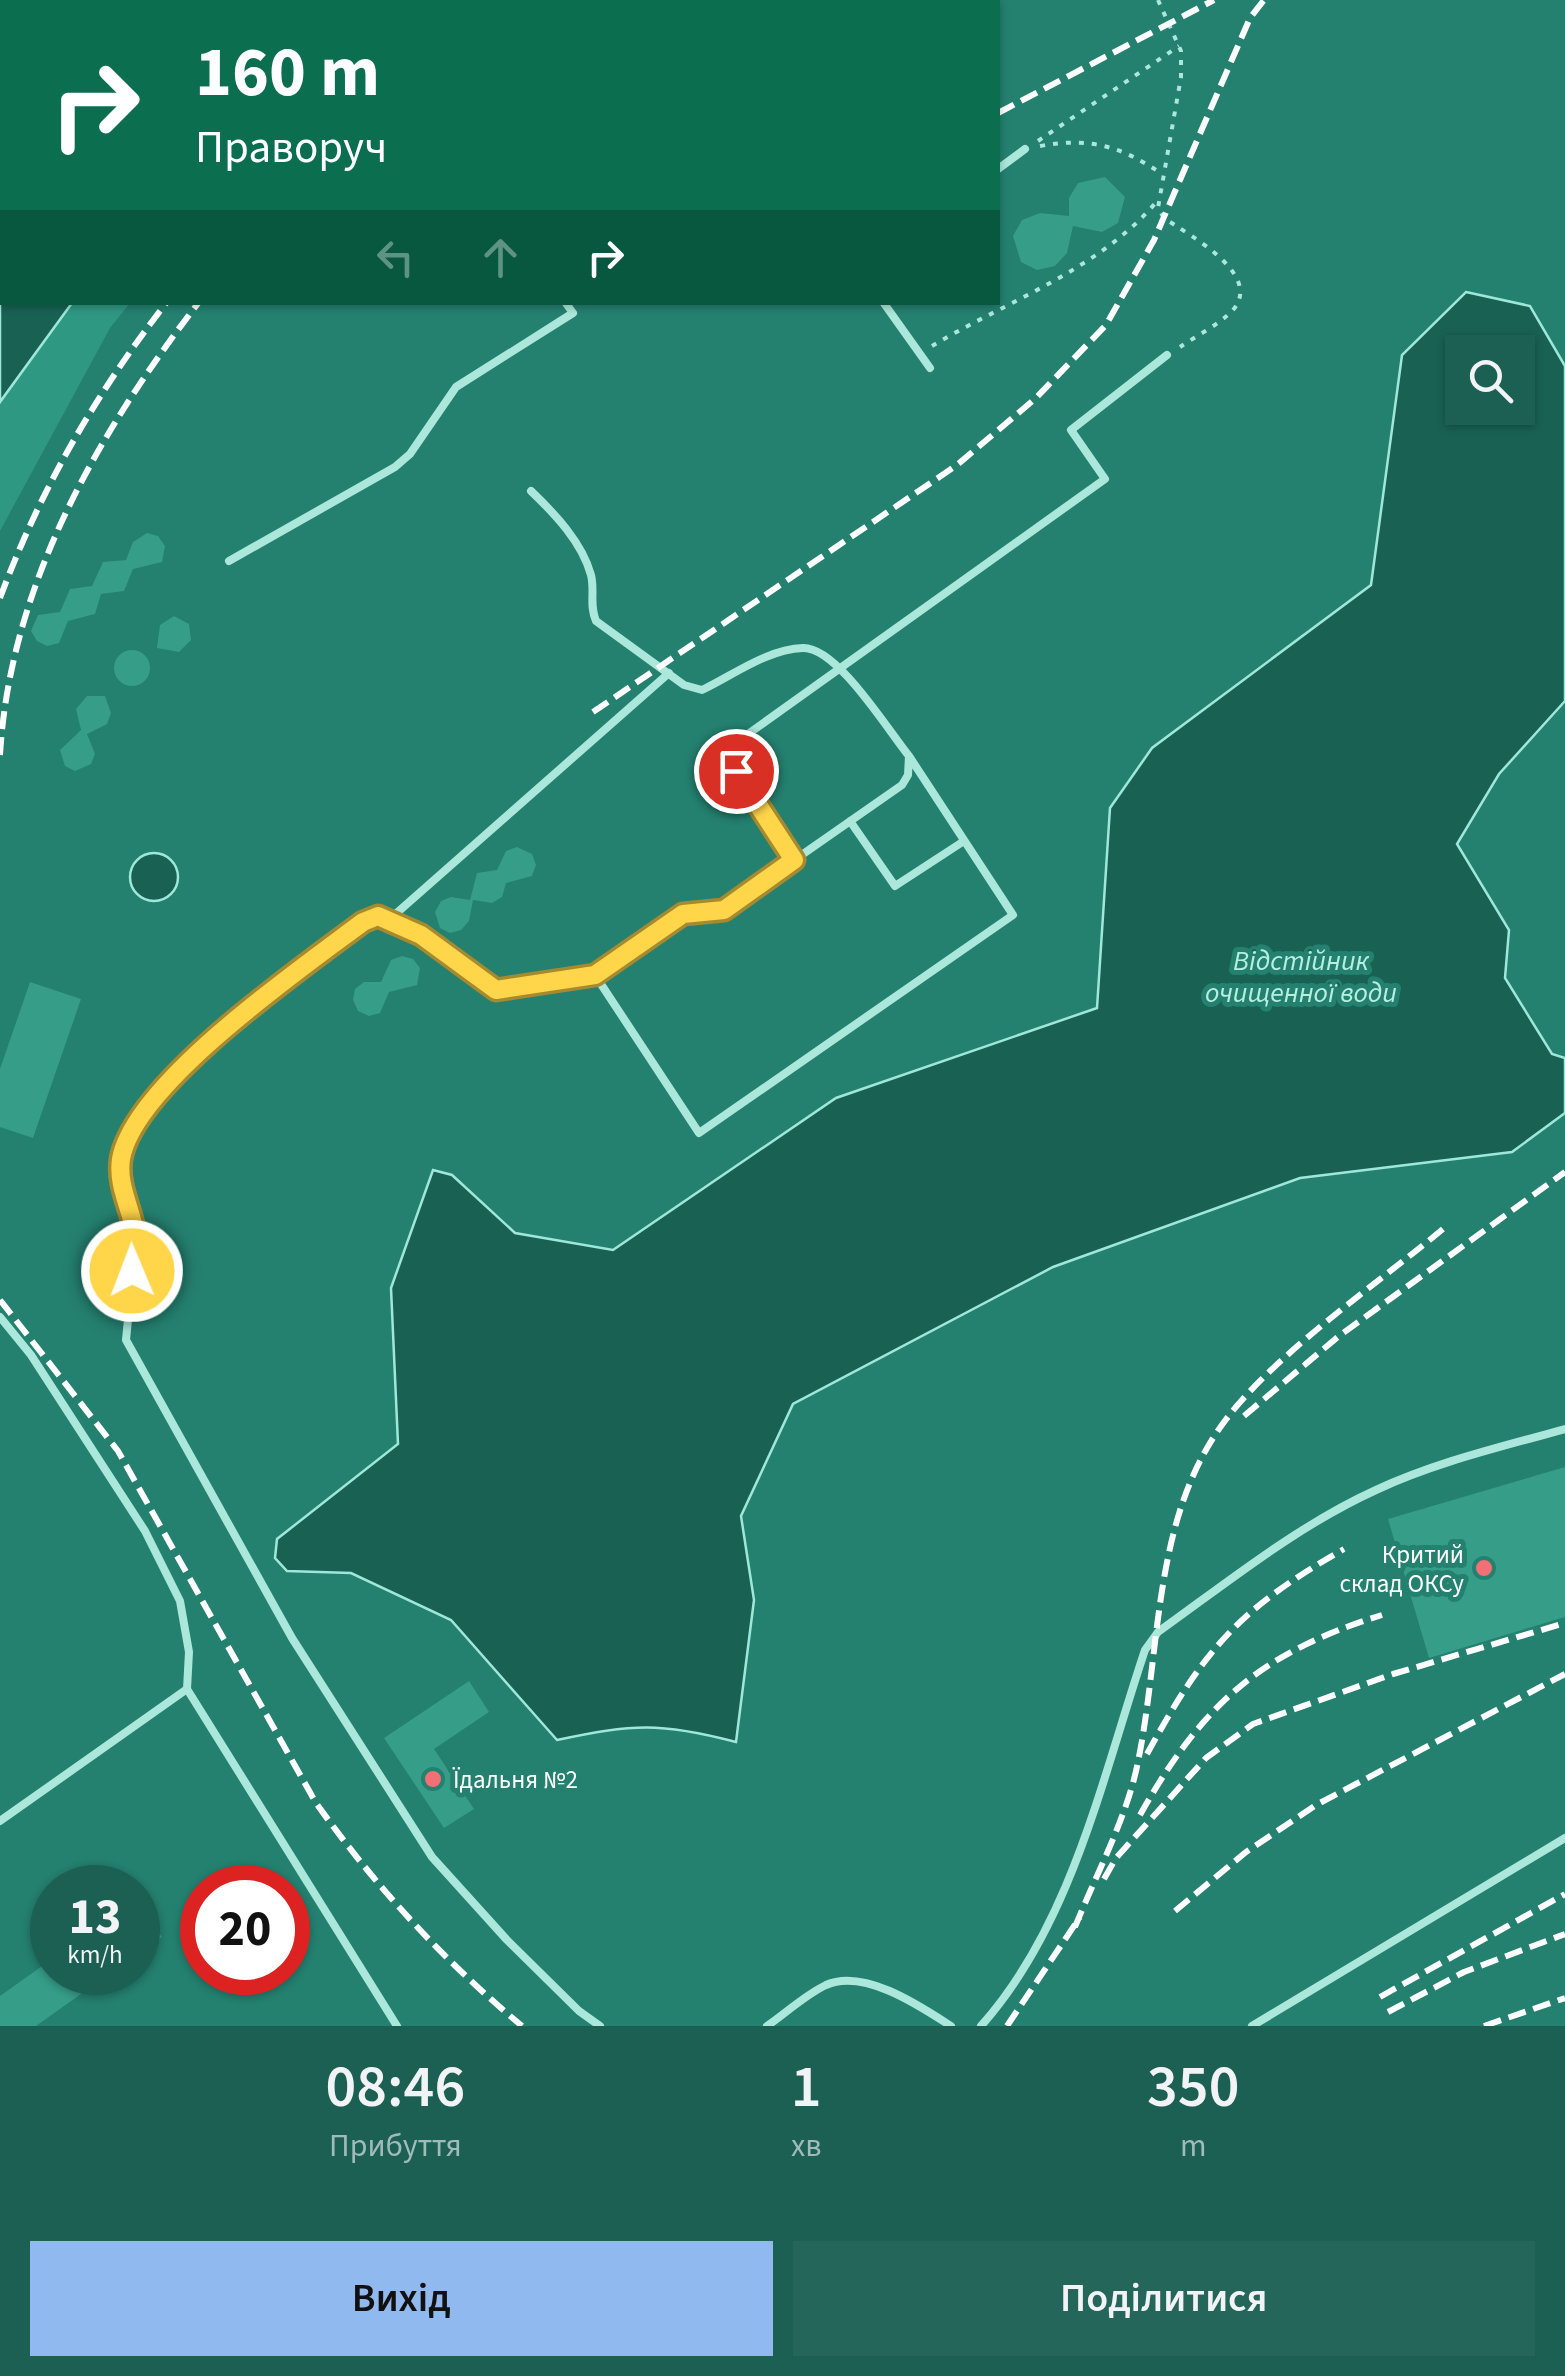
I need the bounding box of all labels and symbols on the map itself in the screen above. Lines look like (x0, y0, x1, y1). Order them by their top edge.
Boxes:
pin (694, 729, 779, 814)
water label: Відстійник очищенної води (1205, 941, 1397, 1013)
position arrow (80, 1219, 184, 1323)
place label: Критий склад ОКСу (1340, 1537, 1464, 1602)
marker: Критий склад ОКСу (1473, 1557, 1495, 1579)
place label: Їдальня №2 (452, 1762, 578, 1798)
marker: Їдальня №2 (422, 1768, 444, 1790)
speed limit sign: 20 (180, 1865, 310, 1995)

